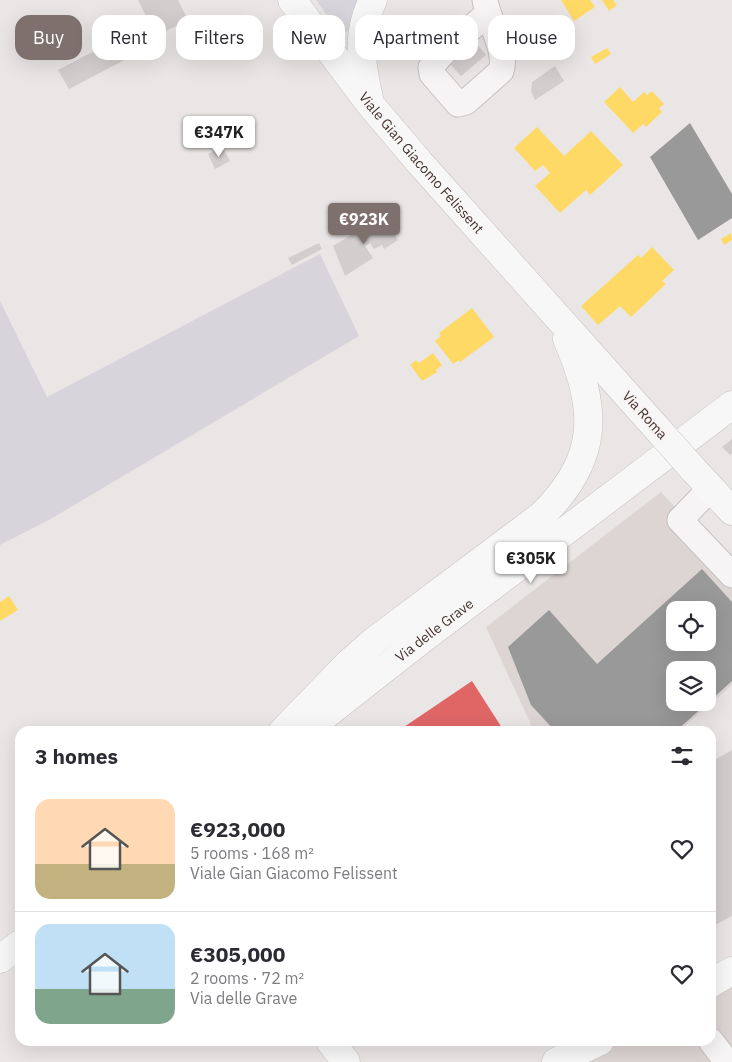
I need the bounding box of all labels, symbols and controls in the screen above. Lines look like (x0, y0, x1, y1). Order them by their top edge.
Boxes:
chip: Buy (15, 15, 82, 60)
chip: Rent (92, 15, 166, 60)
chip: Filters (176, 15, 263, 60)
chip: New (273, 15, 345, 60)
chip: Apartment (355, 15, 478, 60)
chip: House (488, 15, 575, 60)
street label: Viale Gian Giacomo Felissent (355, 88, 488, 237)
pin: €347K (184, 116, 254, 158)
text: €347K (194, 122, 244, 142)
pin: €923K (329, 202, 399, 245)
text: €923K (339, 209, 389, 229)
street label: Via Roma (619, 387, 672, 443)
pin: €305K (496, 542, 566, 584)
text: €305K (506, 548, 556, 568)
street label: Via delle Grave (392, 594, 477, 666)
map controls (666, 601, 716, 711)
button: locate (666, 601, 716, 651)
button: layers (666, 661, 716, 711)
text: 3 homes (35, 742, 118, 770)
icon: filters (668, 742, 696, 770)
text: €923,000 (190, 815, 285, 843)
icon: home (75, 819, 135, 879)
icon: heart (668, 835, 696, 863)
text: 5 rooms · 168 m² (190, 843, 314, 863)
text: Viale Gian Giacomo Felissent (190, 863, 398, 883)
text: €305,000 (190, 940, 285, 968)
icon: home (75, 944, 135, 1004)
icon: heart (668, 960, 696, 988)
text: 2 rooms · 72 m² (190, 968, 304, 988)
text: Via delle Grave (190, 988, 297, 1008)

